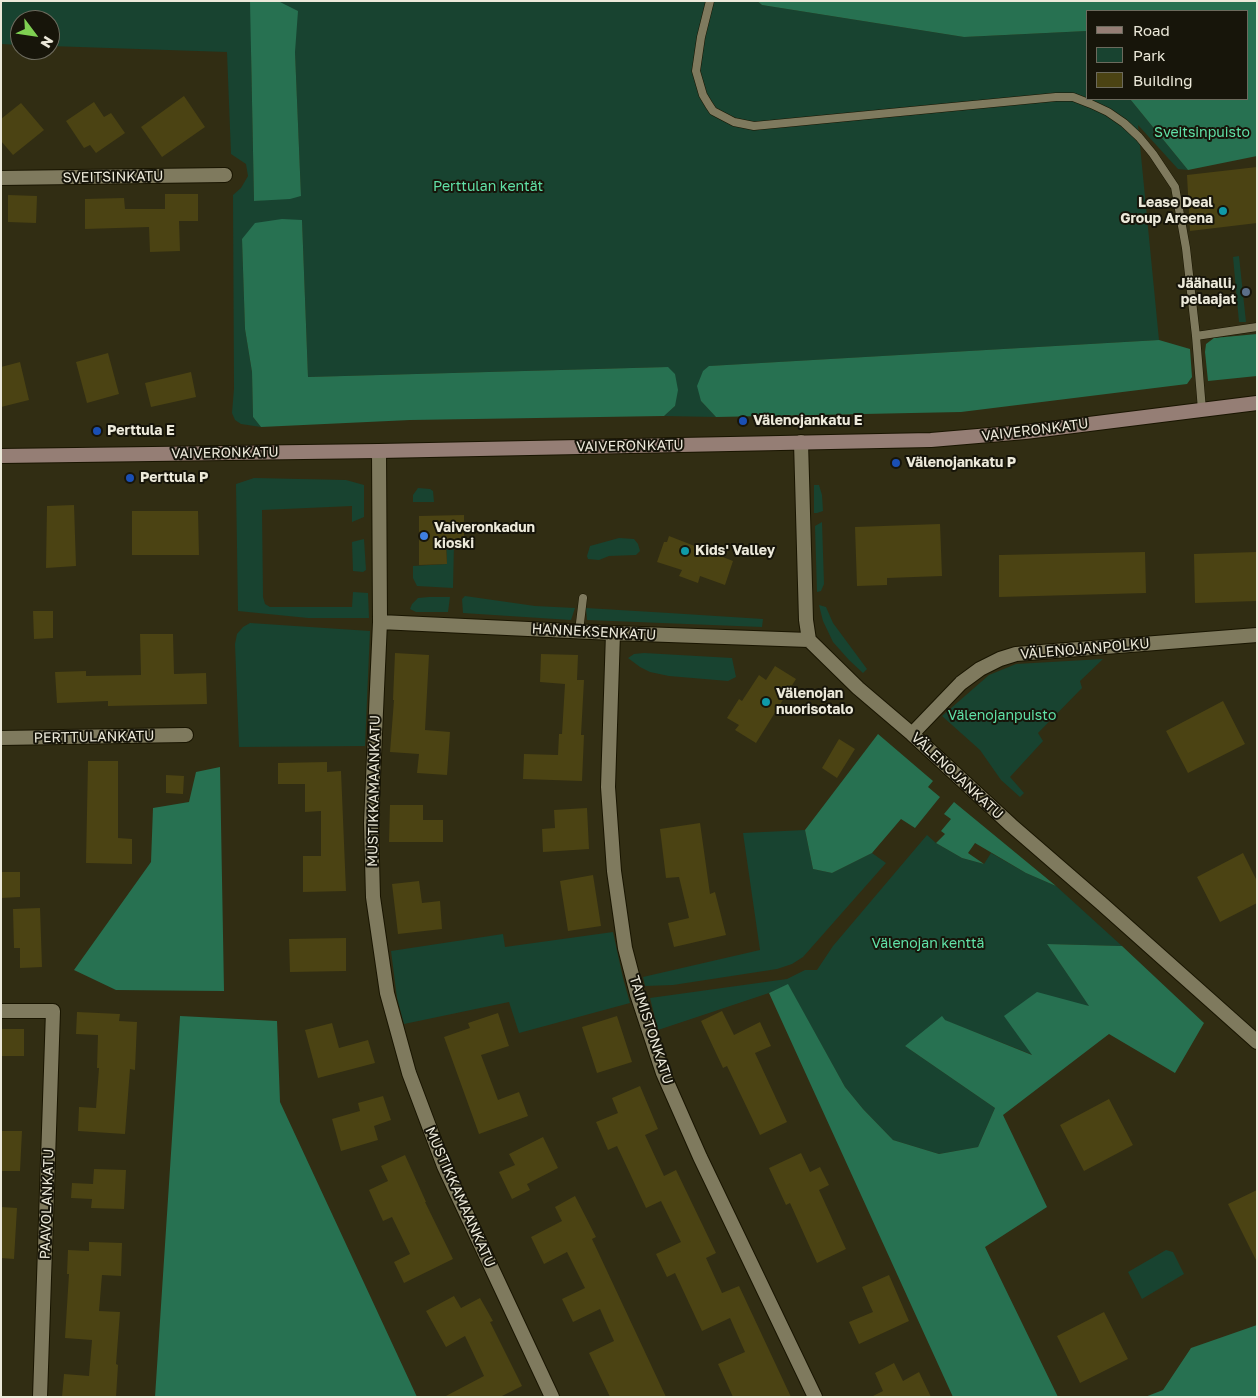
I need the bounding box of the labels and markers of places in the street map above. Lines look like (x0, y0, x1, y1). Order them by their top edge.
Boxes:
place label: Lease Deal Group Areena (1120, 195, 1213, 228)
marker: Lease Deal Group Areena (1217, 205, 1229, 217)
place label: Jäähalli, pelaajat (1177, 276, 1236, 308)
marker: Jäähalli, pelaajat (1240, 286, 1252, 298)
place label: Välenojankatu E (753, 413, 863, 429)
marker: Välenojankatu E (737, 415, 749, 427)
place label: Perttula E (107, 423, 175, 439)
marker: Perttula E (91, 425, 103, 437)
place label: Välenojankatu P (906, 455, 1016, 471)
marker: Välenojankatu P (890, 457, 902, 469)
place label: Perttula P (140, 470, 208, 486)
marker: Perttula P (124, 472, 136, 484)
place label: Vaiveronkadun kioski (434, 520, 535, 552)
marker: Vaiveronkadun kioski (418, 530, 430, 542)
place label: Kids' Valley (695, 543, 775, 559)
marker: Kids' Valley (679, 545, 691, 557)
place label: Välenojan nuorisotalo (776, 686, 853, 719)
marker: Välenojan nuorisotalo (760, 696, 772, 708)

